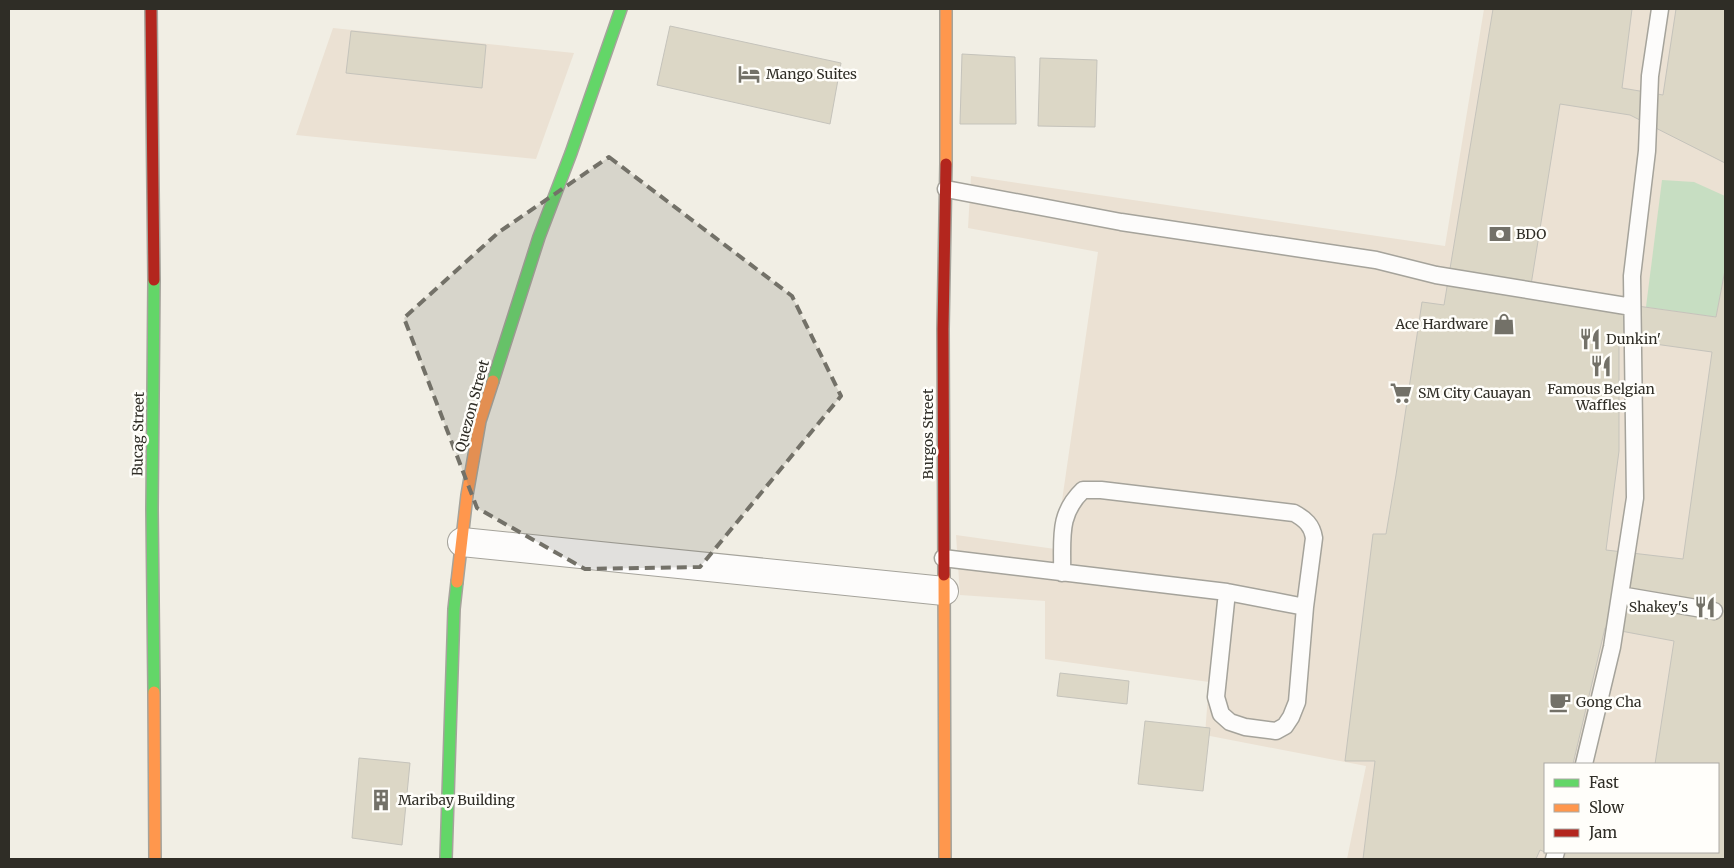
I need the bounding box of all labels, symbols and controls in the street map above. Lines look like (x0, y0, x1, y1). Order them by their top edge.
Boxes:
hotel icon: Mango Suites (736, 61, 762, 87)
place label: Mango Suites (766, 65, 857, 83)
bank icon: BDO (1487, 221, 1513, 247)
place label: BDO (1516, 225, 1546, 243)
shop icon: Ace Hardware (1491, 311, 1517, 337)
place label: Ace Hardware (1394, 315, 1488, 333)
restaurant icon: Dunkin' (1577, 326, 1603, 352)
place label: Dunkin' (1606, 330, 1661, 348)
restaurant icon: Famous Belgian Waffles (1588, 353, 1614, 379)
street label: Quezon Street (451, 357, 493, 454)
supermarket icon: SM City Cauayan (1388, 380, 1414, 406)
place label: Famous Belgian Waffles (1547, 380, 1655, 414)
place label: SM City Cauayan (1418, 384, 1531, 402)
street label: Burgos Street (919, 388, 937, 479)
street label: Bucag Street (128, 391, 148, 476)
restaurant icon: Shakey's (1692, 594, 1718, 620)
place label: Shakey's (1629, 598, 1688, 616)
cafe icon: Gong Cha (1547, 689, 1573, 715)
place label: Gong Cha (1576, 693, 1642, 711)
legend (1544, 763, 1719, 853)
text: Fast (1589, 773, 1619, 792)
building icon: Maribay Building (368, 787, 394, 813)
place label: Maribay Building (398, 791, 515, 809)
text: Slow (1589, 798, 1624, 817)
text: Jam (1588, 823, 1617, 842)

